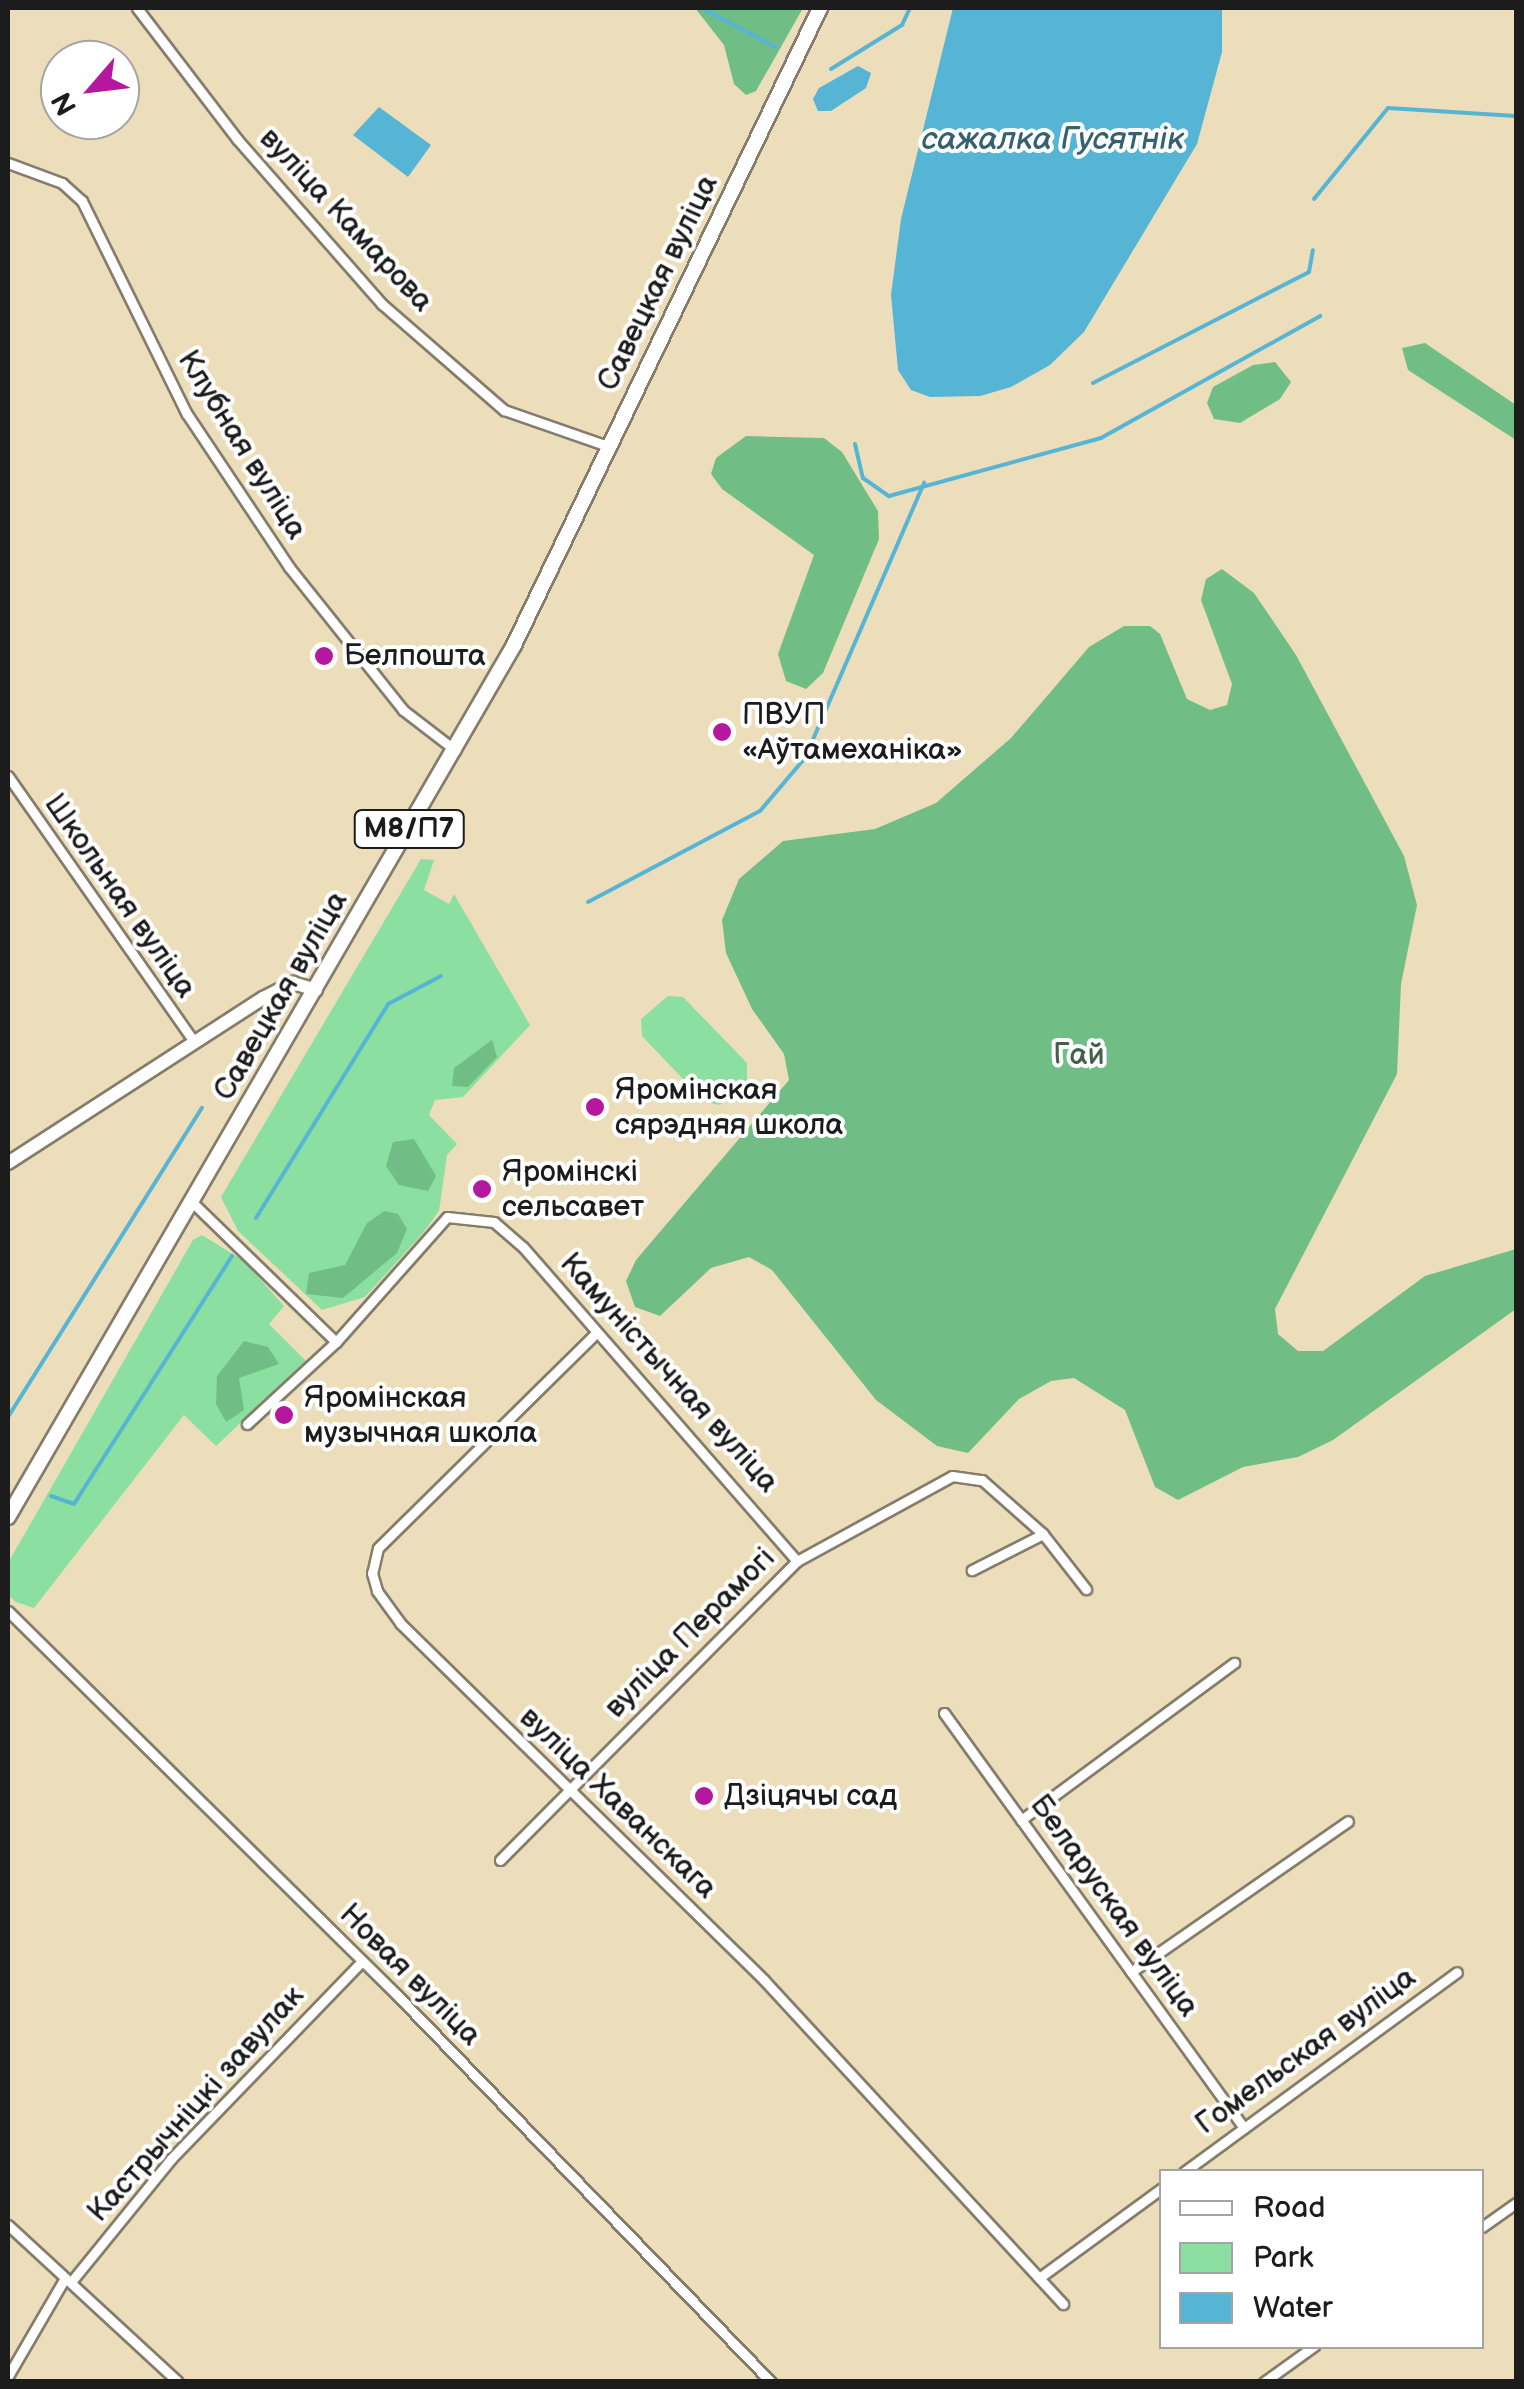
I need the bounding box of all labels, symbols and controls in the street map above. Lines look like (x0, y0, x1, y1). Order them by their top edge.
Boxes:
north arrow (40, 40, 140, 140)
text: N (45, 86, 84, 120)
street label: вуліца Камарова (252, 121, 440, 319)
water label: сажалка Гусятнік (922, 121, 1184, 159)
street label: Савецкая вуліца (590, 169, 726, 397)
street label: Клубная вуліца (170, 344, 314, 546)
place label: Белпошта (344, 638, 486, 674)
marker: Белпошта (313, 645, 335, 667)
place label: ПВУП «Аўтамеханіка» (742, 697, 963, 768)
marker: ПВУП «Аўтамеханіка» (711, 721, 733, 743)
street label: Школьная вуліца (36, 787, 204, 1005)
road number: М8/П7 (352, 806, 466, 852)
street label: Савецкая вуліца (207, 885, 355, 1107)
park label: Гай (1053, 1037, 1105, 1073)
place label: Яромінская сярэдняя школа (615, 1072, 843, 1142)
marker: Яромінская сярэдняя школа (584, 1096, 606, 1118)
place label: Яромінскі сельсавет (502, 1154, 644, 1224)
marker: Яромінскі сельсавет (471, 1178, 493, 1200)
street label: Камуністычная вуліца (552, 1246, 786, 1500)
place label: Яромінская музычная школа (304, 1380, 537, 1450)
marker: Яромінская музычная школа (273, 1404, 295, 1426)
street label: вуліца Перамогі (597, 1540, 783, 1726)
street label: вуліца Хаванскага (512, 1700, 724, 1906)
place label: Дзіцячы сад (724, 1778, 897, 1814)
marker: Дзіцячы сад (693, 1785, 715, 1807)
street label: Беларуская вуліца (1022, 1788, 1206, 2024)
street label: Новая вуліца (332, 1897, 488, 2053)
street label: Гомельская вуліца (1189, 1959, 1423, 2143)
street label: Кастрычніцкі завулак (80, 1978, 312, 2230)
legend (1159, 2169, 1484, 2349)
text: Road (1253, 2190, 1326, 2226)
text: Park (1253, 2240, 1313, 2276)
text: Water (1253, 2290, 1333, 2326)

